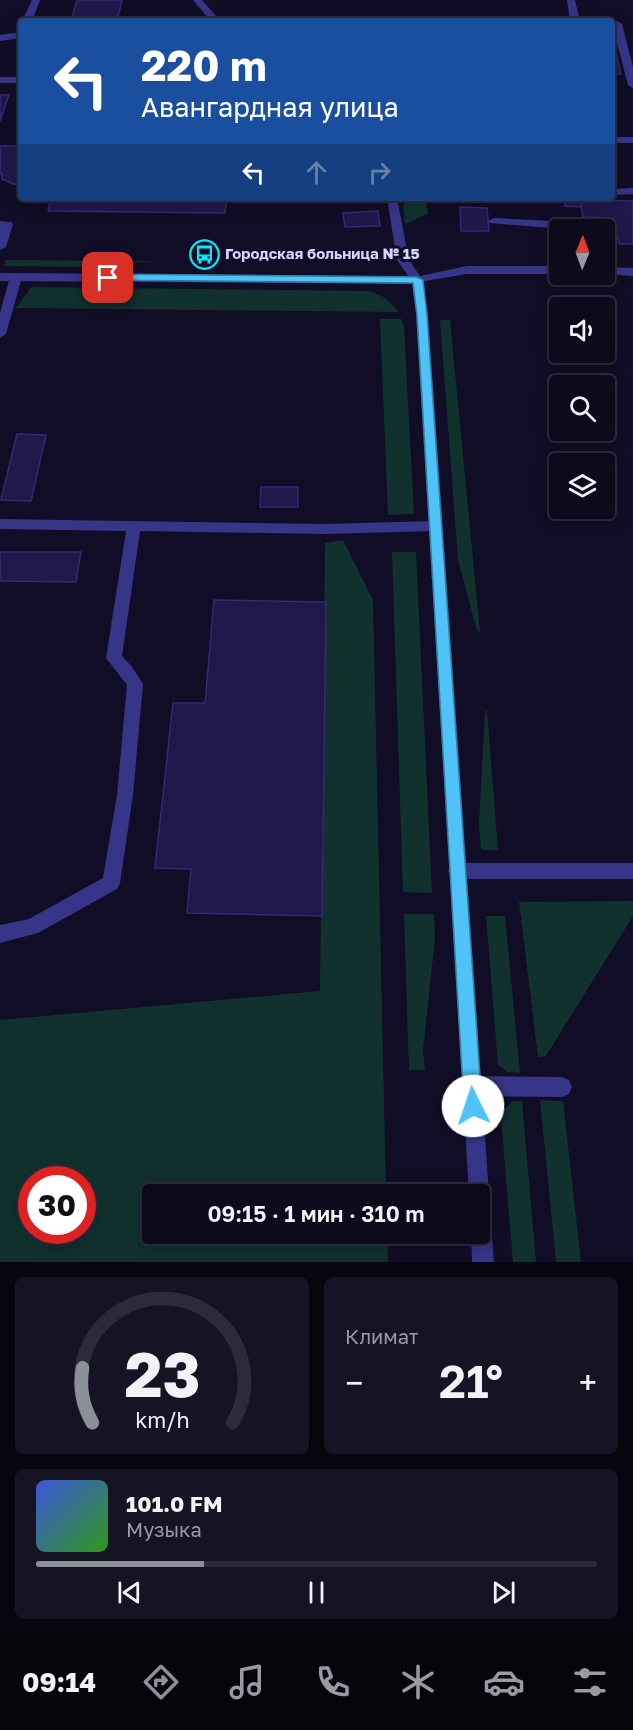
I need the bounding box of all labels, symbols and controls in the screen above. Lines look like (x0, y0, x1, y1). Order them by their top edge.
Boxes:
text: 220 m (141, 40, 267, 90)
icon: left (42, 42, 120, 120)
text: Авангардная улица (141, 91, 399, 123)
icon: left (237, 156, 270, 189)
icon: ahead (300, 156, 333, 189)
icon: right (363, 156, 396, 189)
north arrow (549, 219, 615, 285)
map controls (549, 219, 615, 519)
bus stop icon: Городская больница № 15 (188, 238, 220, 270)
place label: Городская больница № 15 (225, 244, 420, 262)
pin (82, 252, 133, 303)
icon: arrive (91, 261, 124, 294)
button: sound (549, 297, 615, 363)
button: search (549, 375, 615, 441)
button: layers (549, 453, 615, 519)
position arrow (441, 1074, 505, 1138)
speed limit sign: 30 (18, 1166, 96, 1244)
text: 09:15 · 1 мин · 310 m (208, 1200, 424, 1227)
text: Климат (345, 1324, 419, 1348)
text: 23 (124, 1336, 200, 1411)
text: 21° (439, 1354, 503, 1408)
text: − (345, 1363, 363, 1402)
text: + (579, 1363, 597, 1402)
text: km/h (135, 1407, 189, 1433)
text: 101.0 FM (126, 1490, 222, 1517)
text: Музыка (126, 1517, 202, 1541)
icon: previous (113, 1576, 146, 1609)
icon: pause (300, 1576, 333, 1609)
icon: next (487, 1576, 520, 1609)
icon: directions (140, 1661, 182, 1703)
icon: music (226, 1661, 268, 1703)
icon: phone (312, 1661, 354, 1703)
icon: climate (397, 1661, 439, 1703)
icon: car (483, 1661, 525, 1703)
icon: filters (569, 1661, 611, 1703)
text: 09:14 (22, 1666, 96, 1698)

